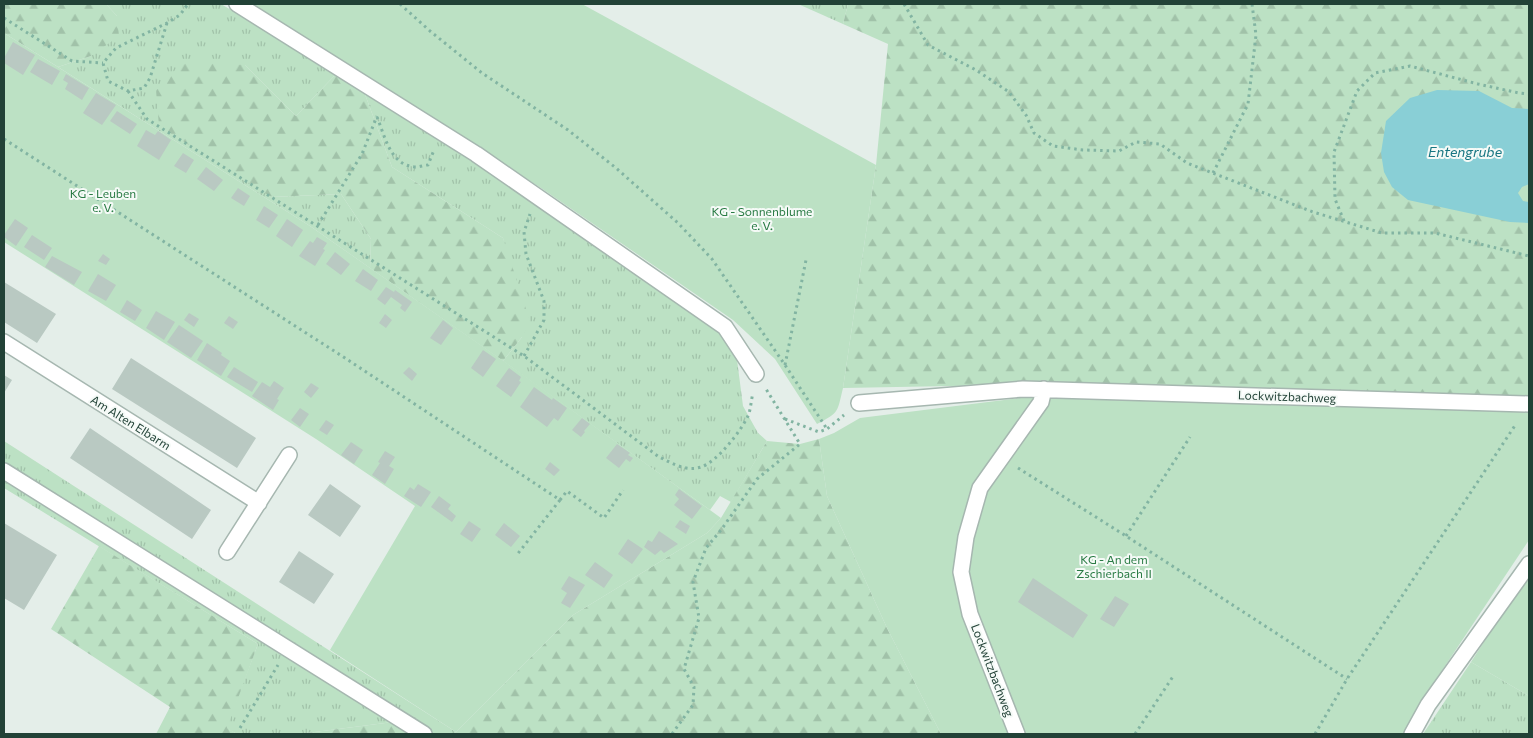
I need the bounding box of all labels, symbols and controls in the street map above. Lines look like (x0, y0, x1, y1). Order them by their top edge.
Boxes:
water label: Entengrube (1428, 143, 1503, 160)
park label: KG - Leuben e. V. (70, 186, 136, 214)
park label: KG - Sonnenblume e. V. (712, 204, 812, 232)
street label: Lockwitzbachweg (1238, 387, 1337, 405)
street label: Am Alten Elbarm (88, 392, 174, 452)
park label: KG - An dem Zschierbach II (1076, 552, 1152, 580)
street label: Lockwitzbachweg (969, 622, 1017, 719)

